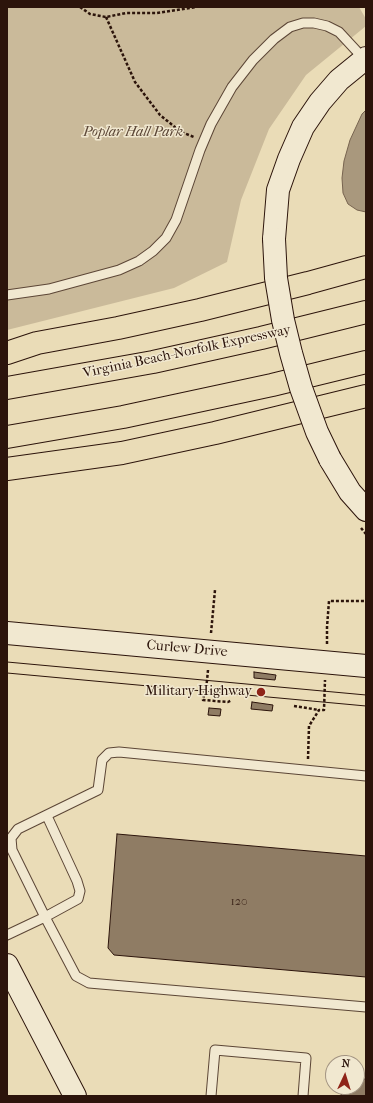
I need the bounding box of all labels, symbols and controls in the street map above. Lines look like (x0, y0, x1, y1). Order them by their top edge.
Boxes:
park label: Poplar Hall Park (83, 125, 183, 141)
street label: Virginia Beach-Norfolk Expressway (82, 322, 292, 382)
street label: Curlew Drive (146, 637, 228, 661)
place label: Military Highway (145, 684, 252, 700)
marker: Military Highway (255, 686, 267, 698)
house number: 120 (230, 895, 248, 909)
north arrow (325, 1055, 365, 1095)
text: N (341, 1057, 350, 1070)

